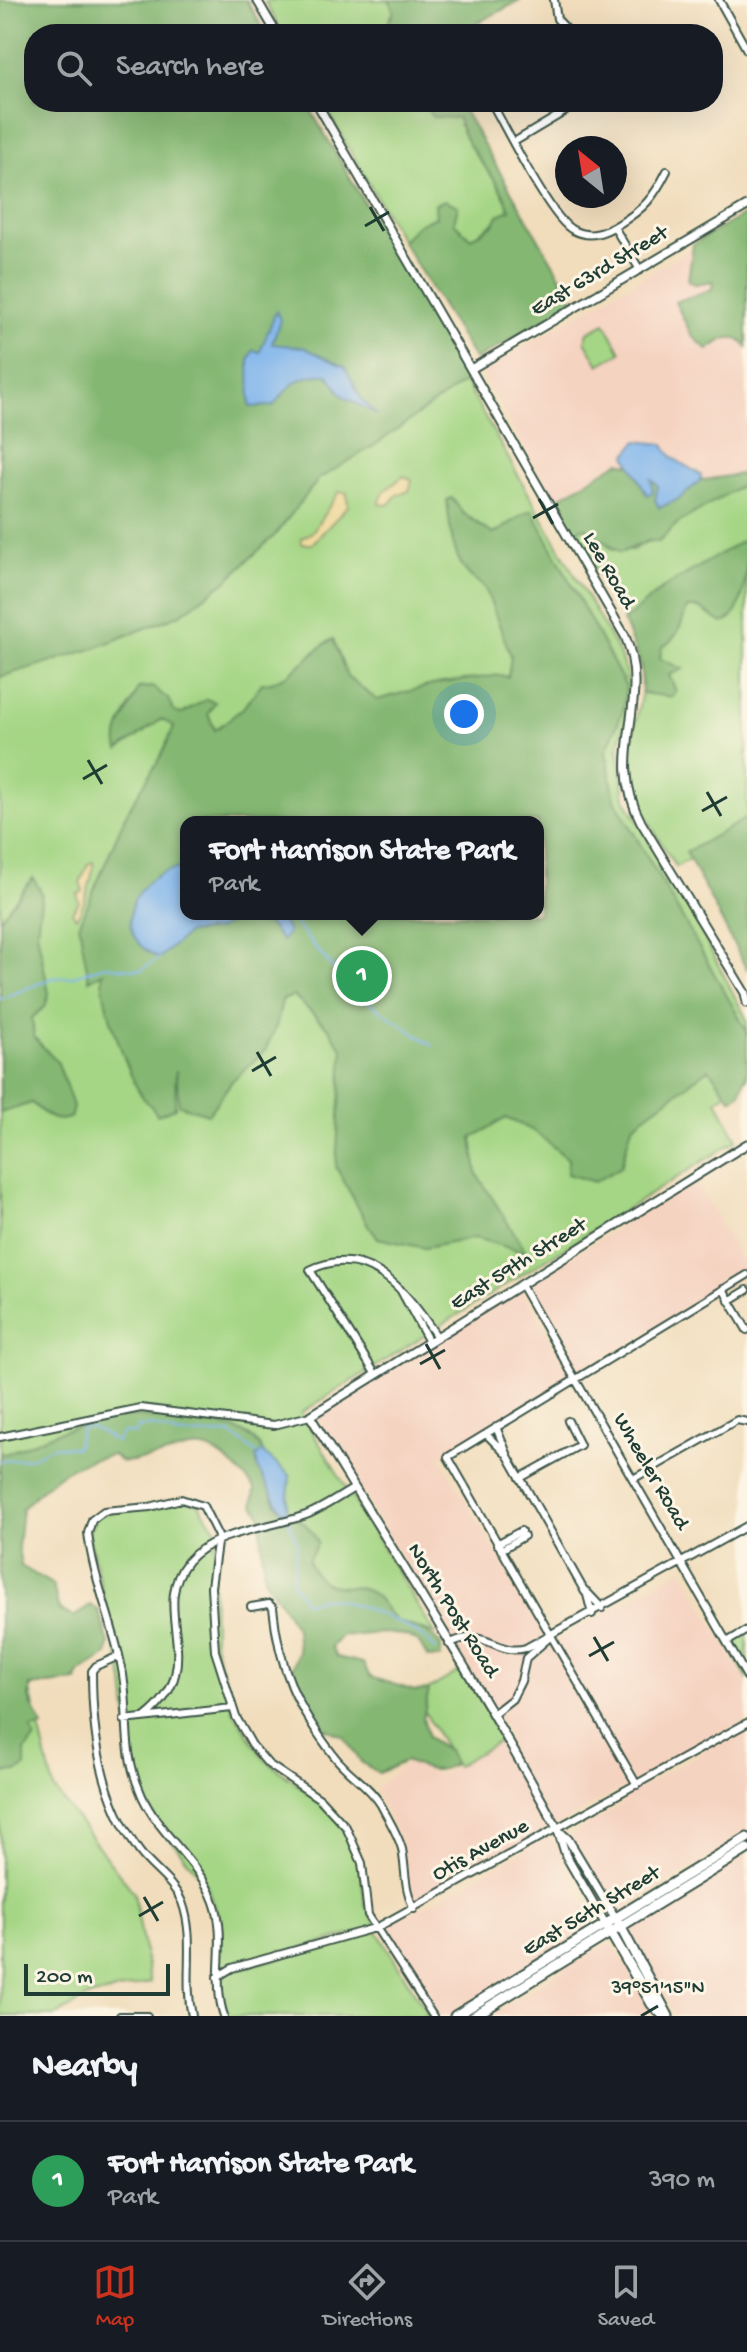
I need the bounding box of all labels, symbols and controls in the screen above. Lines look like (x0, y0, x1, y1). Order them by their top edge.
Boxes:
search box (24, 24, 723, 112)
icon: search (52, 46, 96, 90)
text: Search here (116, 51, 264, 86)
north arrow (555, 136, 627, 208)
street label: East 63rd Street (527, 220, 675, 323)
street label: Lee Road (576, 528, 641, 616)
your location (444, 694, 484, 734)
popup (180, 816, 544, 920)
text: Fort Harrison State Park (209, 835, 515, 870)
text: Park (209, 870, 259, 901)
pin: 1 (336, 946, 388, 1006)
street label: East 59th Street (446, 1212, 594, 1317)
street label: Wheeler Road (606, 1409, 695, 1537)
street label: North Post Road (400, 1539, 505, 1685)
street label: Otis Avenue (428, 1814, 534, 1888)
street label: East 56th Street (519, 1860, 667, 1963)
scale bar (24, 1960, 170, 1996)
text: 200 m (36, 1965, 93, 1991)
text: 39°51'15"N (610, 1978, 705, 2001)
text: Nearby (32, 2048, 137, 2088)
text: Fort Harrison State Park (108, 2148, 413, 2183)
text: 1 (53, 2166, 63, 2197)
text: 390 m (649, 2166, 715, 2197)
text: Park (108, 2183, 158, 2214)
tab: Map (93, 2260, 137, 2334)
tab: Directions (323, 2260, 412, 2334)
tab: Saved (598, 2260, 654, 2334)

